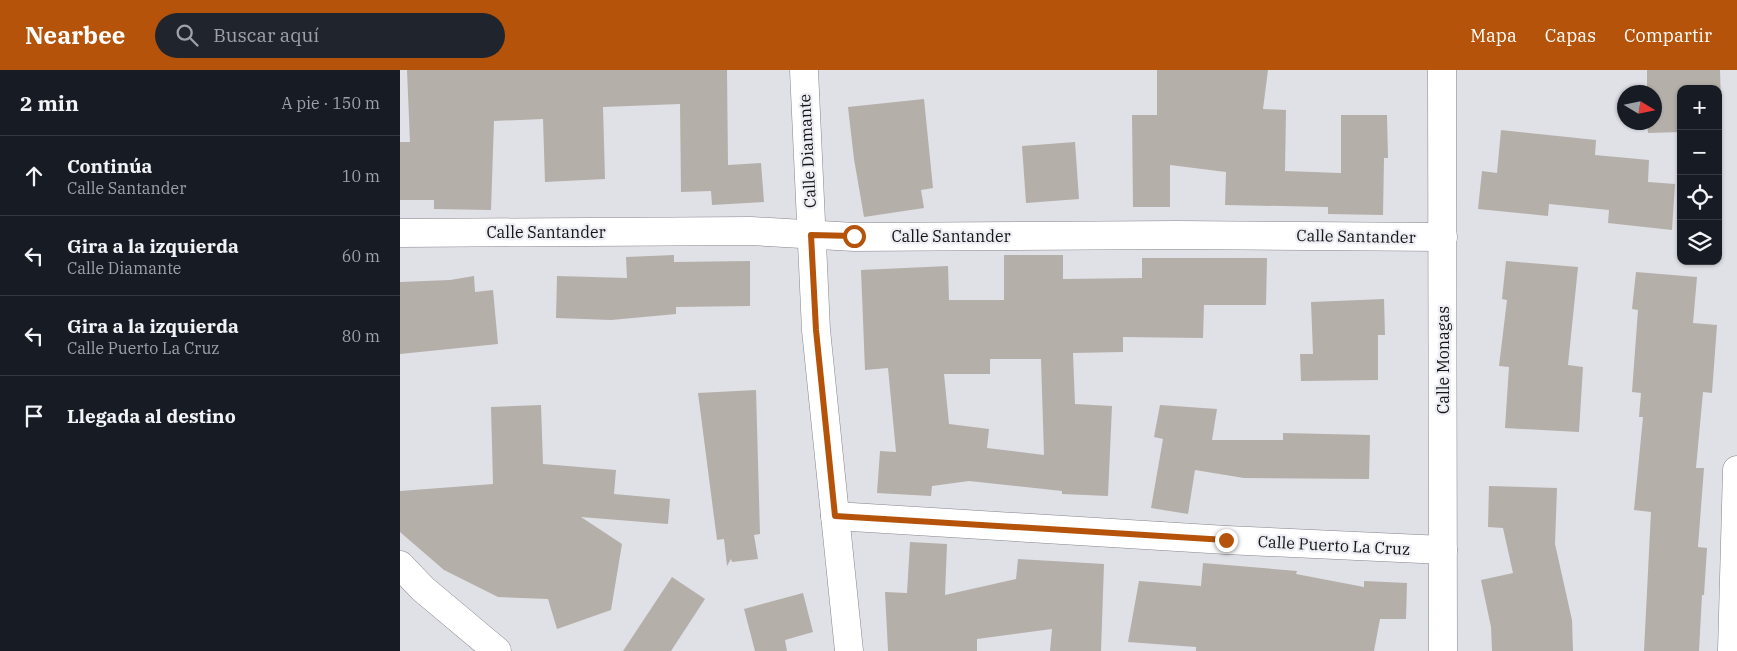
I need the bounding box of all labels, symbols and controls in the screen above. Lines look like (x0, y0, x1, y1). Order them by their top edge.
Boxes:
search box (155, 13, 505, 58)
text: Nearbee (25, 19, 125, 51)
icon: search (173, 21, 201, 49)
text: Buscar aquí (213, 23, 319, 47)
text: Mapa (1470, 24, 1517, 47)
text: Capas (1545, 24, 1596, 47)
text: Compartir (1624, 24, 1712, 47)
north arrow (1617, 85, 1662, 130)
map controls (1677, 85, 1722, 265)
button: + (1677, 85, 1722, 130)
text: 2 min (20, 89, 79, 117)
text: A pie · 150 m (282, 93, 380, 113)
street label: Calle Diamante (794, 93, 820, 209)
button: − (1677, 130, 1722, 175)
text: Continúa (67, 154, 152, 178)
icon: ahead (20, 162, 48, 190)
text: 10 m (342, 166, 380, 186)
button: locate (1677, 175, 1722, 220)
text: Calle Santander (67, 178, 186, 198)
button: layers (1677, 220, 1722, 265)
street label: Calle Santander (486, 222, 606, 242)
route start (843, 225, 866, 248)
street label: Calle Santander (1296, 225, 1416, 247)
street label: Calle Santander (891, 226, 1011, 246)
text: Gira a la izquierda (67, 234, 239, 258)
icon: left (20, 242, 48, 270)
text: 60 m (342, 246, 380, 266)
text: Calle Diamante (67, 258, 181, 278)
street label: Calle Monagas (1433, 306, 1453, 414)
text: Gira a la izquierda (67, 314, 239, 338)
icon: left (20, 322, 48, 350)
text: 80 m (342, 326, 380, 346)
text: Calle Puerto La Cruz (67, 338, 220, 358)
icon: arrive (20, 402, 48, 430)
text: Llegada al destino (67, 404, 236, 428)
route end (1215, 529, 1238, 552)
street label: Calle Puerto La Cruz (1257, 531, 1411, 559)

